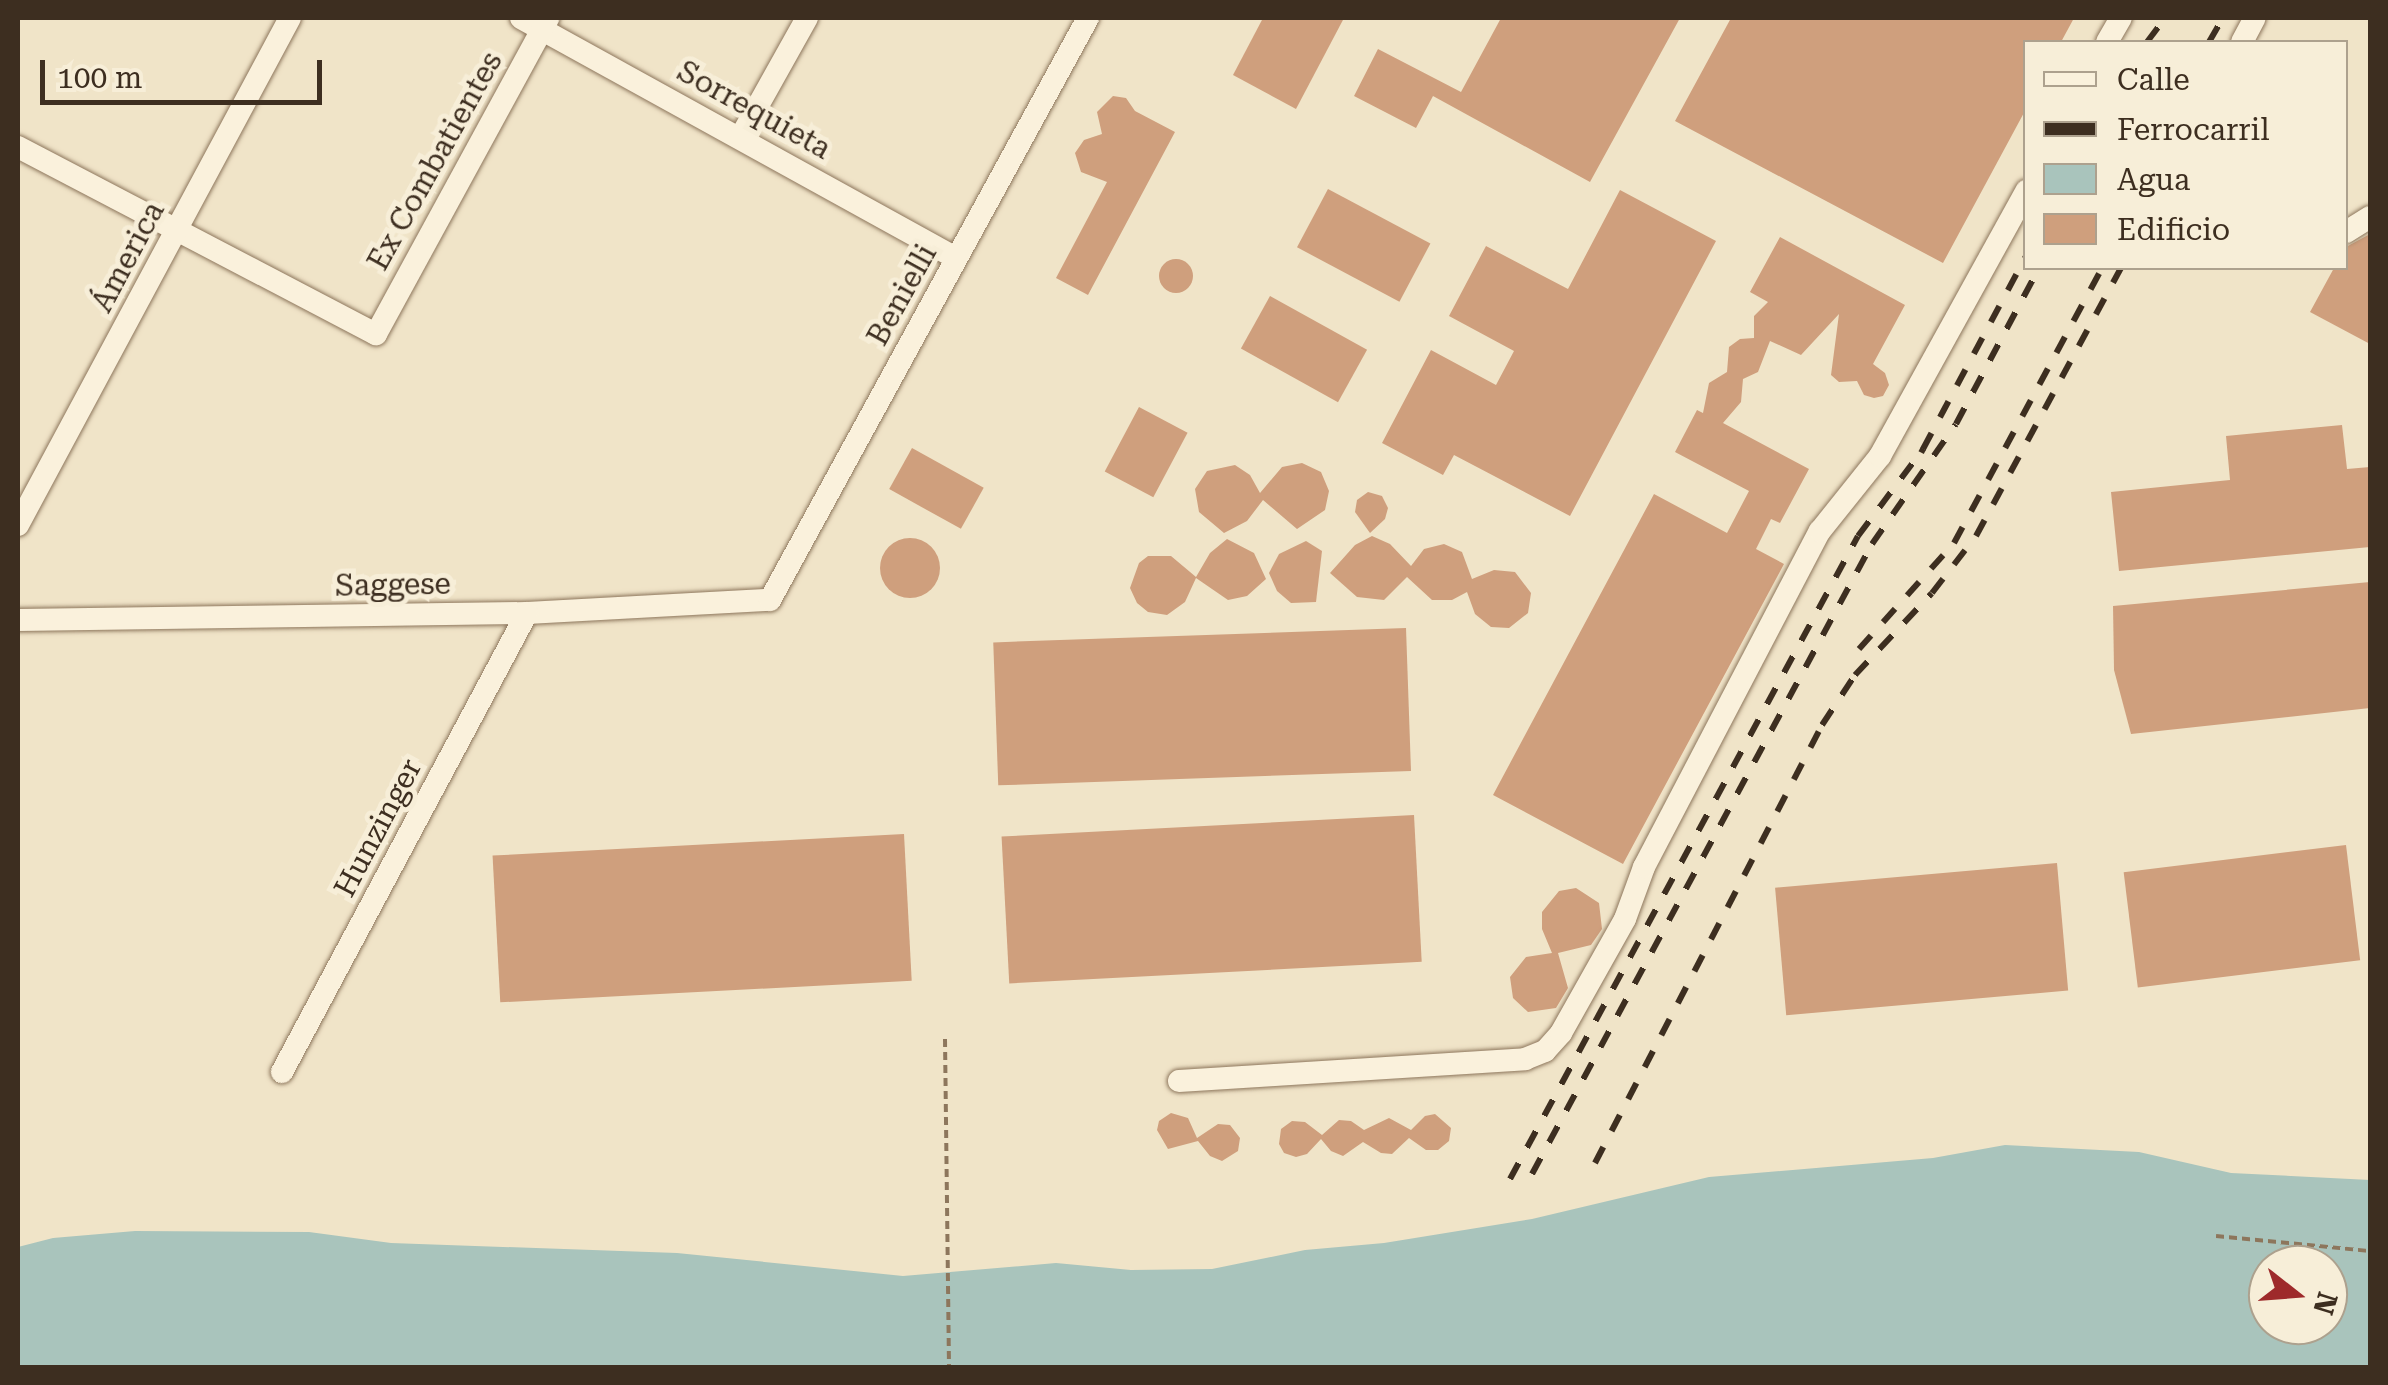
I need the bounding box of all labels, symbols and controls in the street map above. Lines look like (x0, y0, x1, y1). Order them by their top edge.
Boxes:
scale bar (45, 40, 328, 102)
legend (2023, 40, 2348, 270)
street label: Ex Combatientes (360, 45, 510, 277)
street label: Sorrequieta (671, 53, 837, 167)
text: 100 m (57, 60, 142, 95)
text: Calle (2117, 62, 2190, 97)
text: Ferrocarril (2117, 112, 2269, 147)
text: Agua (2117, 162, 2190, 197)
street label: Ámerica (84, 196, 172, 318)
text: Edificio (2117, 212, 2230, 247)
street label: Benielli (860, 238, 944, 352)
street label: Saggese (335, 566, 451, 604)
street label: Hunzinger (327, 753, 429, 903)
north arrow (2248, 1245, 2348, 1345)
text: N (2306, 1288, 2344, 1318)

